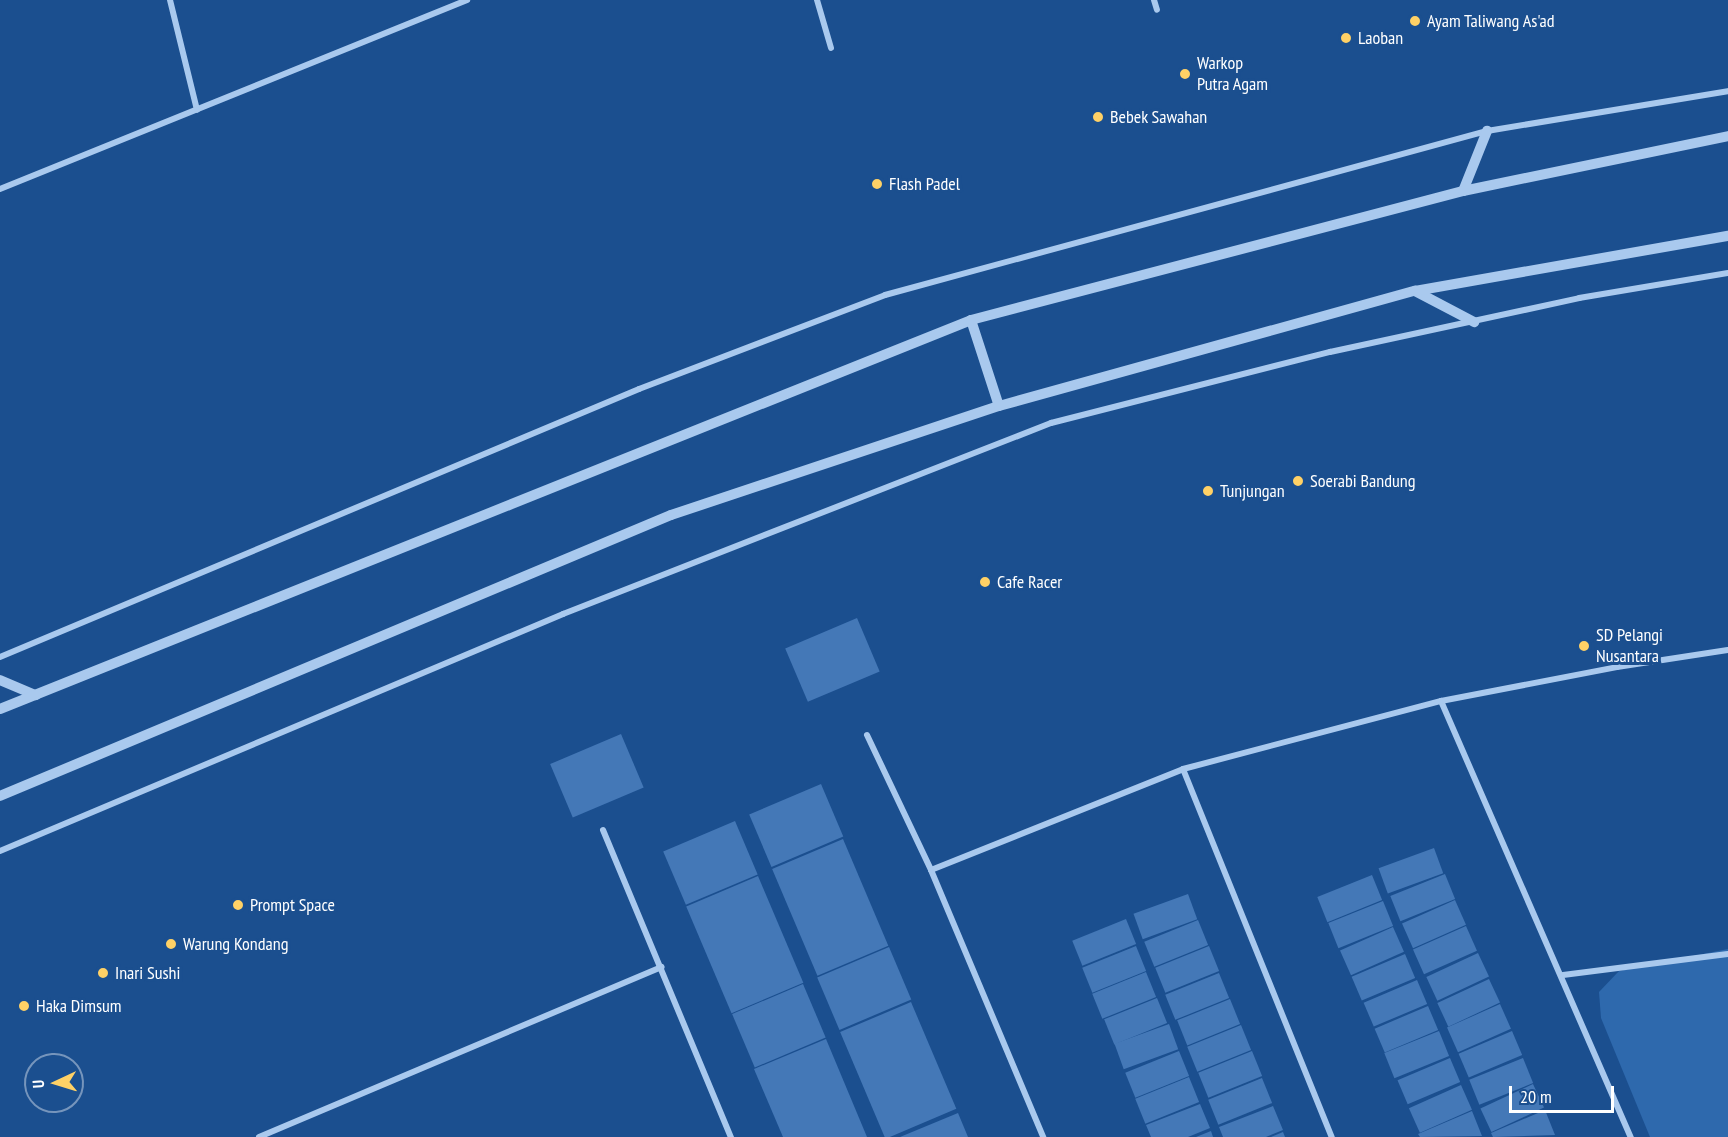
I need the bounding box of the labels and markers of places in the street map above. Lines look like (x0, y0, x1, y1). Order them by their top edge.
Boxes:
place label: Ayam Taliwang As'ad (1427, 10, 1556, 32)
marker: Ayam Taliwang As'ad (1408, 14, 1422, 28)
place label: Laoban (1358, 27, 1403, 49)
marker: Laoban (1339, 31, 1353, 45)
place label: Warkop Putra Agam (1197, 53, 1268, 96)
marker: Warkop Putra Agam (1178, 67, 1192, 81)
place label: Bebek Sawahan (1110, 106, 1208, 128)
marker: Bebek Sawahan (1091, 110, 1105, 124)
place label: Flash Padel (889, 173, 960, 195)
marker: Flash Padel (870, 177, 884, 191)
place label: Soerabi Bandung (1310, 470, 1415, 492)
marker: Soerabi Bandung (1291, 474, 1305, 488)
place label: Tunjungan (1220, 480, 1285, 502)
marker: Tunjungan (1201, 484, 1215, 498)
place label: Cafe Racer (997, 571, 1062, 593)
marker: Cafe Racer (978, 575, 992, 589)
place label: SD Pelangi Nusantara (1596, 625, 1663, 668)
marker: SD Pelangi Nusantara (1577, 639, 1591, 653)
place label: Prompt Space (250, 894, 335, 916)
marker: Prompt Space (231, 898, 245, 912)
place label: Warung Kondang (183, 933, 288, 955)
marker: Warung Kondang (164, 937, 178, 951)
place label: Inari Sushi (115, 962, 180, 984)
marker: Inari Sushi (96, 966, 110, 980)
place label: Haka Dimsum (36, 995, 122, 1017)
marker: Haka Dimsum (17, 999, 31, 1013)

